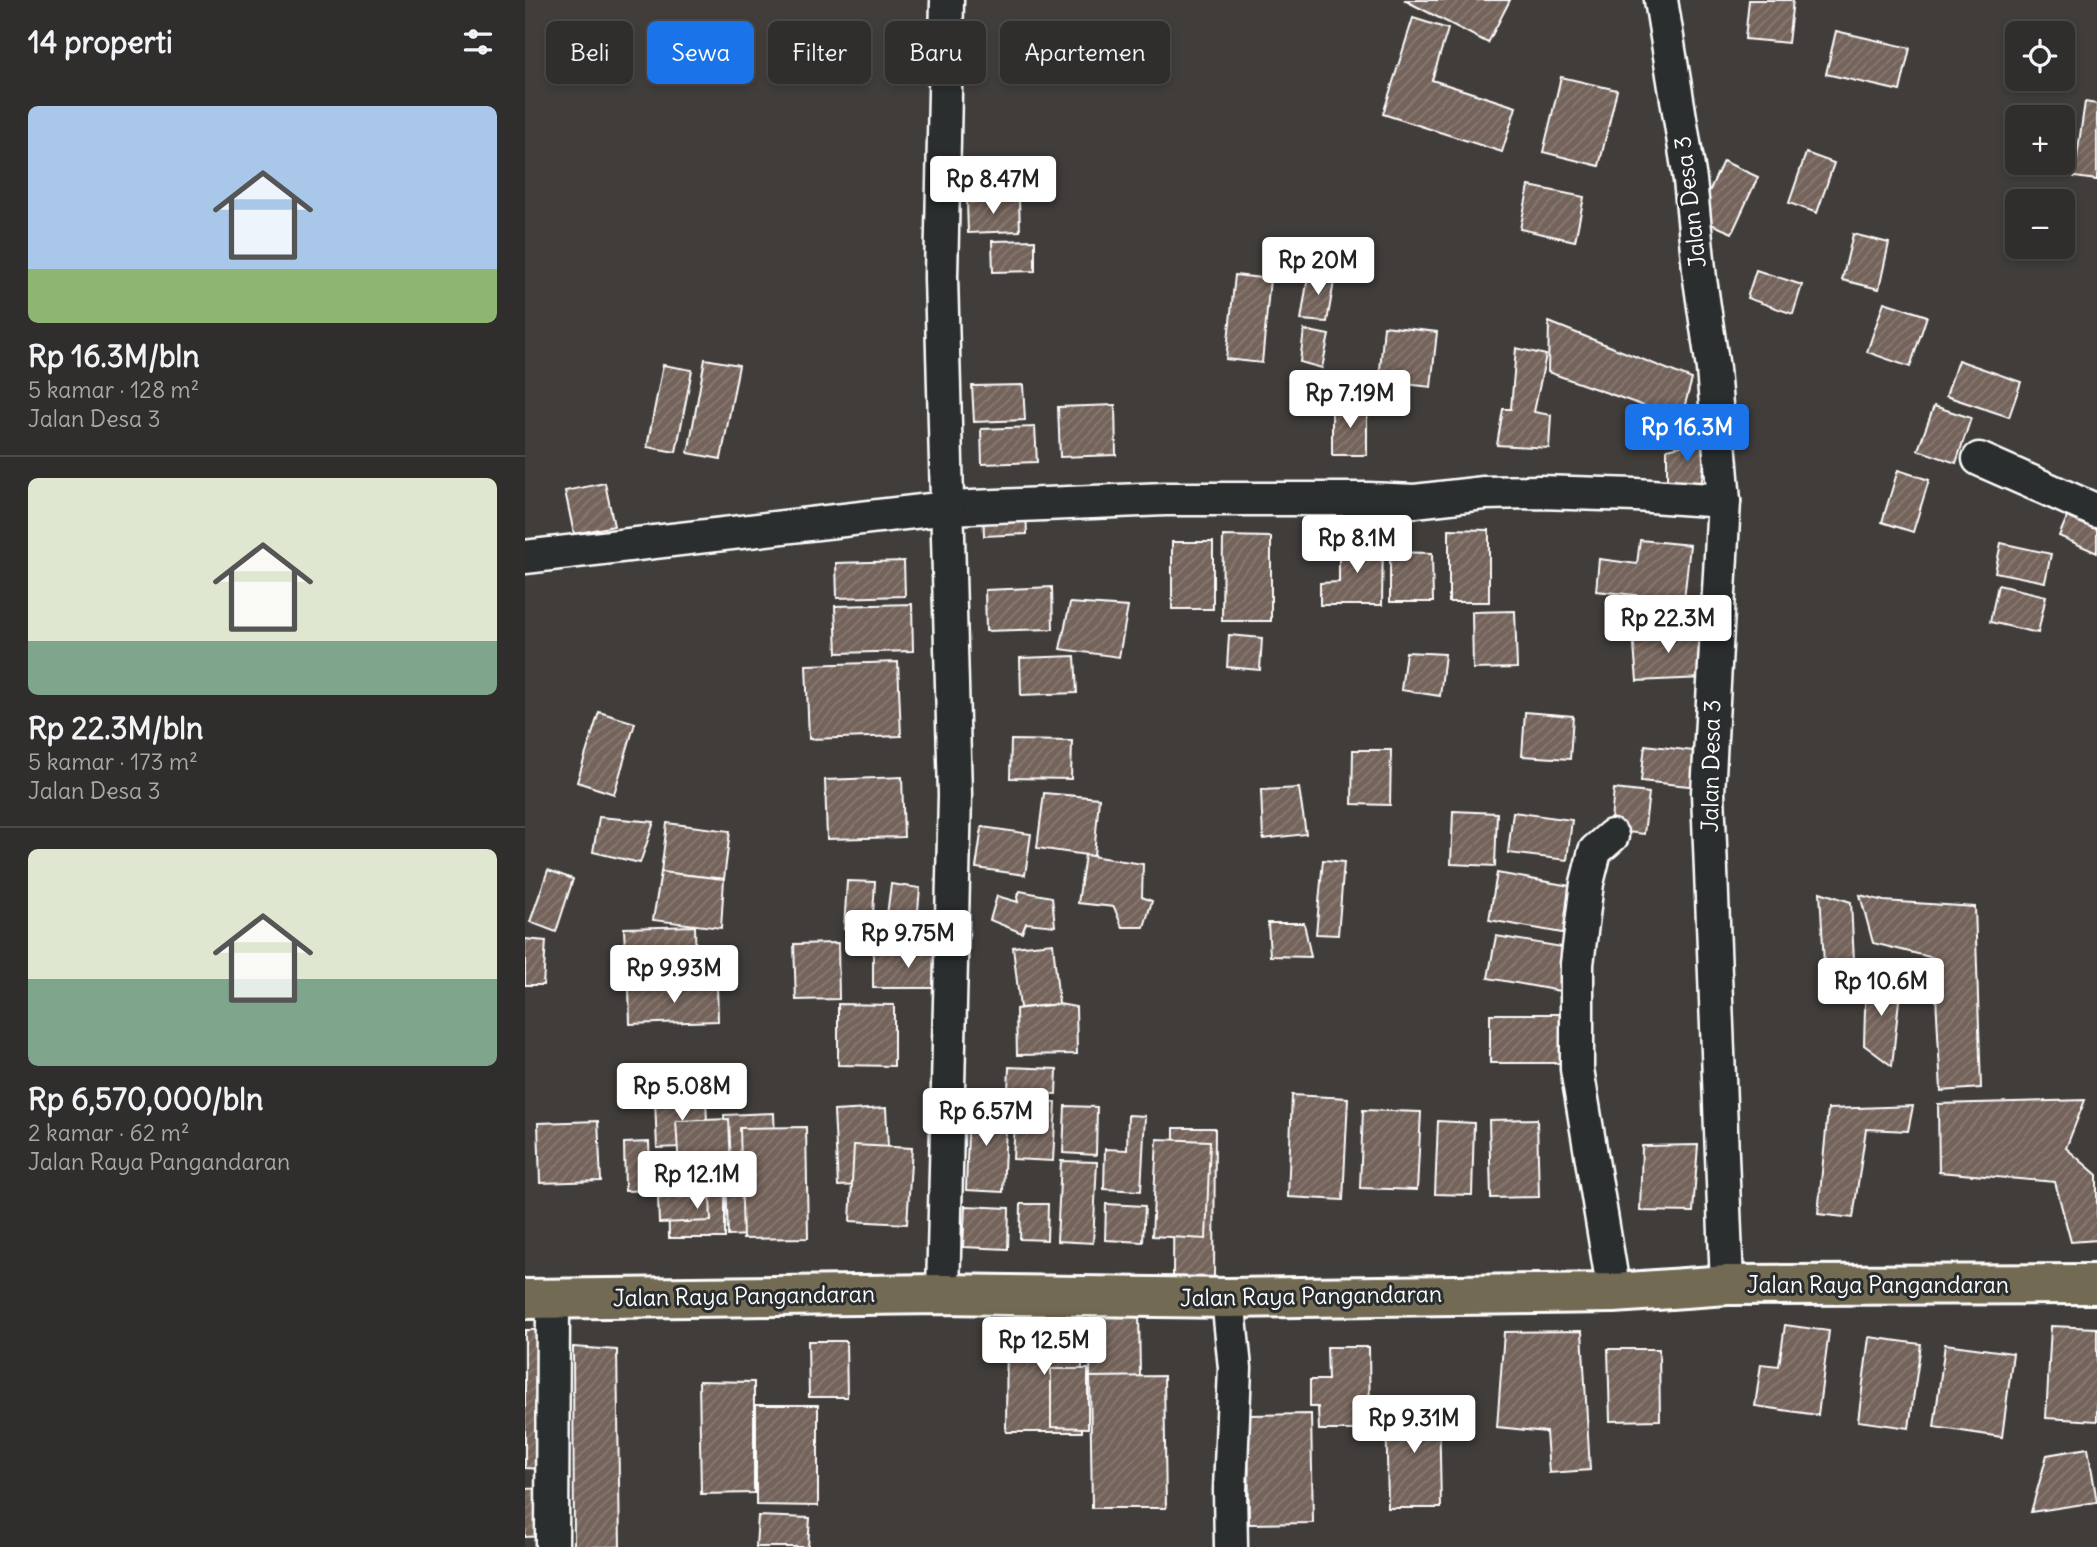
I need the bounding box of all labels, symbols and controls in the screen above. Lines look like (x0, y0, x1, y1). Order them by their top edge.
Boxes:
chip: Beli (546, 21, 633, 84)
chip: Sewa (647, 21, 754, 84)
chip: Filter (768, 21, 871, 84)
chip: Baru (885, 21, 986, 84)
chip: Apartemen (1000, 21, 1170, 84)
map controls (2005, 21, 2075, 259)
button: locate (2005, 21, 2075, 91)
text: 14 properti (28, 23, 173, 61)
icon: filters (459, 23, 497, 61)
button: + (2005, 105, 2075, 175)
street label: Jalan Desa 3 (1667, 134, 1712, 270)
icon: home (200, 152, 326, 278)
pin: Rp 8.47M (921, 156, 1065, 216)
text: Rp 8.47M (946, 164, 1040, 193)
button: − (2005, 189, 2075, 259)
pin: Rp 20M (1261, 238, 1375, 297)
text: Rp 20M (1278, 245, 1358, 274)
text: Rp 16.3M/bln (28, 337, 200, 375)
pin: Rp 7.19M (1278, 370, 1422, 430)
text: 5 kamar · 128 m² (28, 375, 199, 404)
text: Rp 7.19M (1305, 378, 1395, 407)
text: Jalan Desa 3 (28, 404, 161, 433)
pin: Rp 16.3M (1615, 405, 1759, 464)
text: Rp 16.3M (1641, 412, 1733, 441)
pin: Rp 8.1M (1292, 516, 1422, 575)
text: Rp 8.1M (1318, 523, 1396, 552)
icon: home (200, 524, 326, 650)
pin: Rp 22.3M (1596, 596, 1740, 655)
text: Rp 22.3M (1621, 603, 1715, 632)
street label: Jalan Desa 3 (1695, 699, 1726, 833)
text: Rp 22.3M/bln (28, 709, 203, 747)
text: 5 kamar · 173 m² (28, 747, 198, 776)
text: Jalan Desa 3 (28, 776, 161, 805)
icon: home (200, 895, 326, 1021)
pin: Rp 9.75M (836, 911, 980, 970)
text: Rp 9.75M (861, 918, 955, 947)
pin: Rp 9.93M (602, 946, 746, 1005)
text: Rp 9.93M (626, 953, 722, 982)
pin: Rp 10.6M (1809, 958, 1953, 1018)
text: Rp 10.6M (1834, 966, 1928, 995)
pin: Rp 5.08M (610, 1064, 754, 1123)
text: Rp 5.08M (633, 1071, 731, 1100)
text: Rp 6,570,000/bln (28, 1080, 263, 1118)
pin: Rp 6.57M (914, 1088, 1058, 1148)
text: Rp 6.57M (939, 1096, 1033, 1125)
text: 2 kamar · 62 m² (28, 1118, 190, 1147)
text: Jalan Raya Pangandaran (28, 1147, 290, 1176)
pin: Rp 12.1M (625, 1152, 769, 1211)
text: Rp 12.1M (654, 1159, 740, 1188)
street label: Jalan Raya Pangandaran (1747, 1270, 2009, 1299)
street label: Jalan Raya Pangandaran (613, 1279, 875, 1312)
street label: Jalan Raya Pangandaran (1180, 1279, 1442, 1312)
pin: Rp 12.5M (972, 1318, 1116, 1377)
text: Rp 12.5M (998, 1325, 1090, 1354)
pin: Rp 9.31M (1342, 1396, 1486, 1455)
text: Rp 9.31M (1368, 1403, 1460, 1432)

